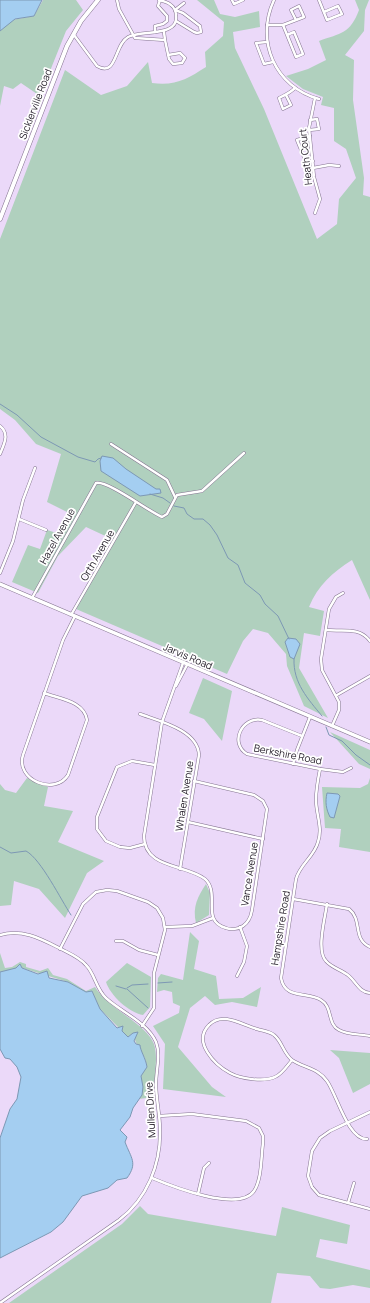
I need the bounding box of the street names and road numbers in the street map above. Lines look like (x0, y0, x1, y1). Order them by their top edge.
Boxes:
street label: Sicklerville Road (15, 67, 55, 141)
street label: Heath Court (295, 128, 315, 186)
street label: Hazel Avenue (36, 505, 78, 566)
street label: Orth Avenue (77, 527, 117, 583)
street label: Jarvis Road (161, 639, 215, 673)
street label: Berkshire Road (253, 741, 323, 767)
street label: Whalen Avenue (172, 760, 196, 832)
street label: Vance Avenue (237, 841, 261, 907)
street label: Hampshire Road (267, 890, 293, 966)
street label: Mullen Drive (142, 1082, 158, 1138)

